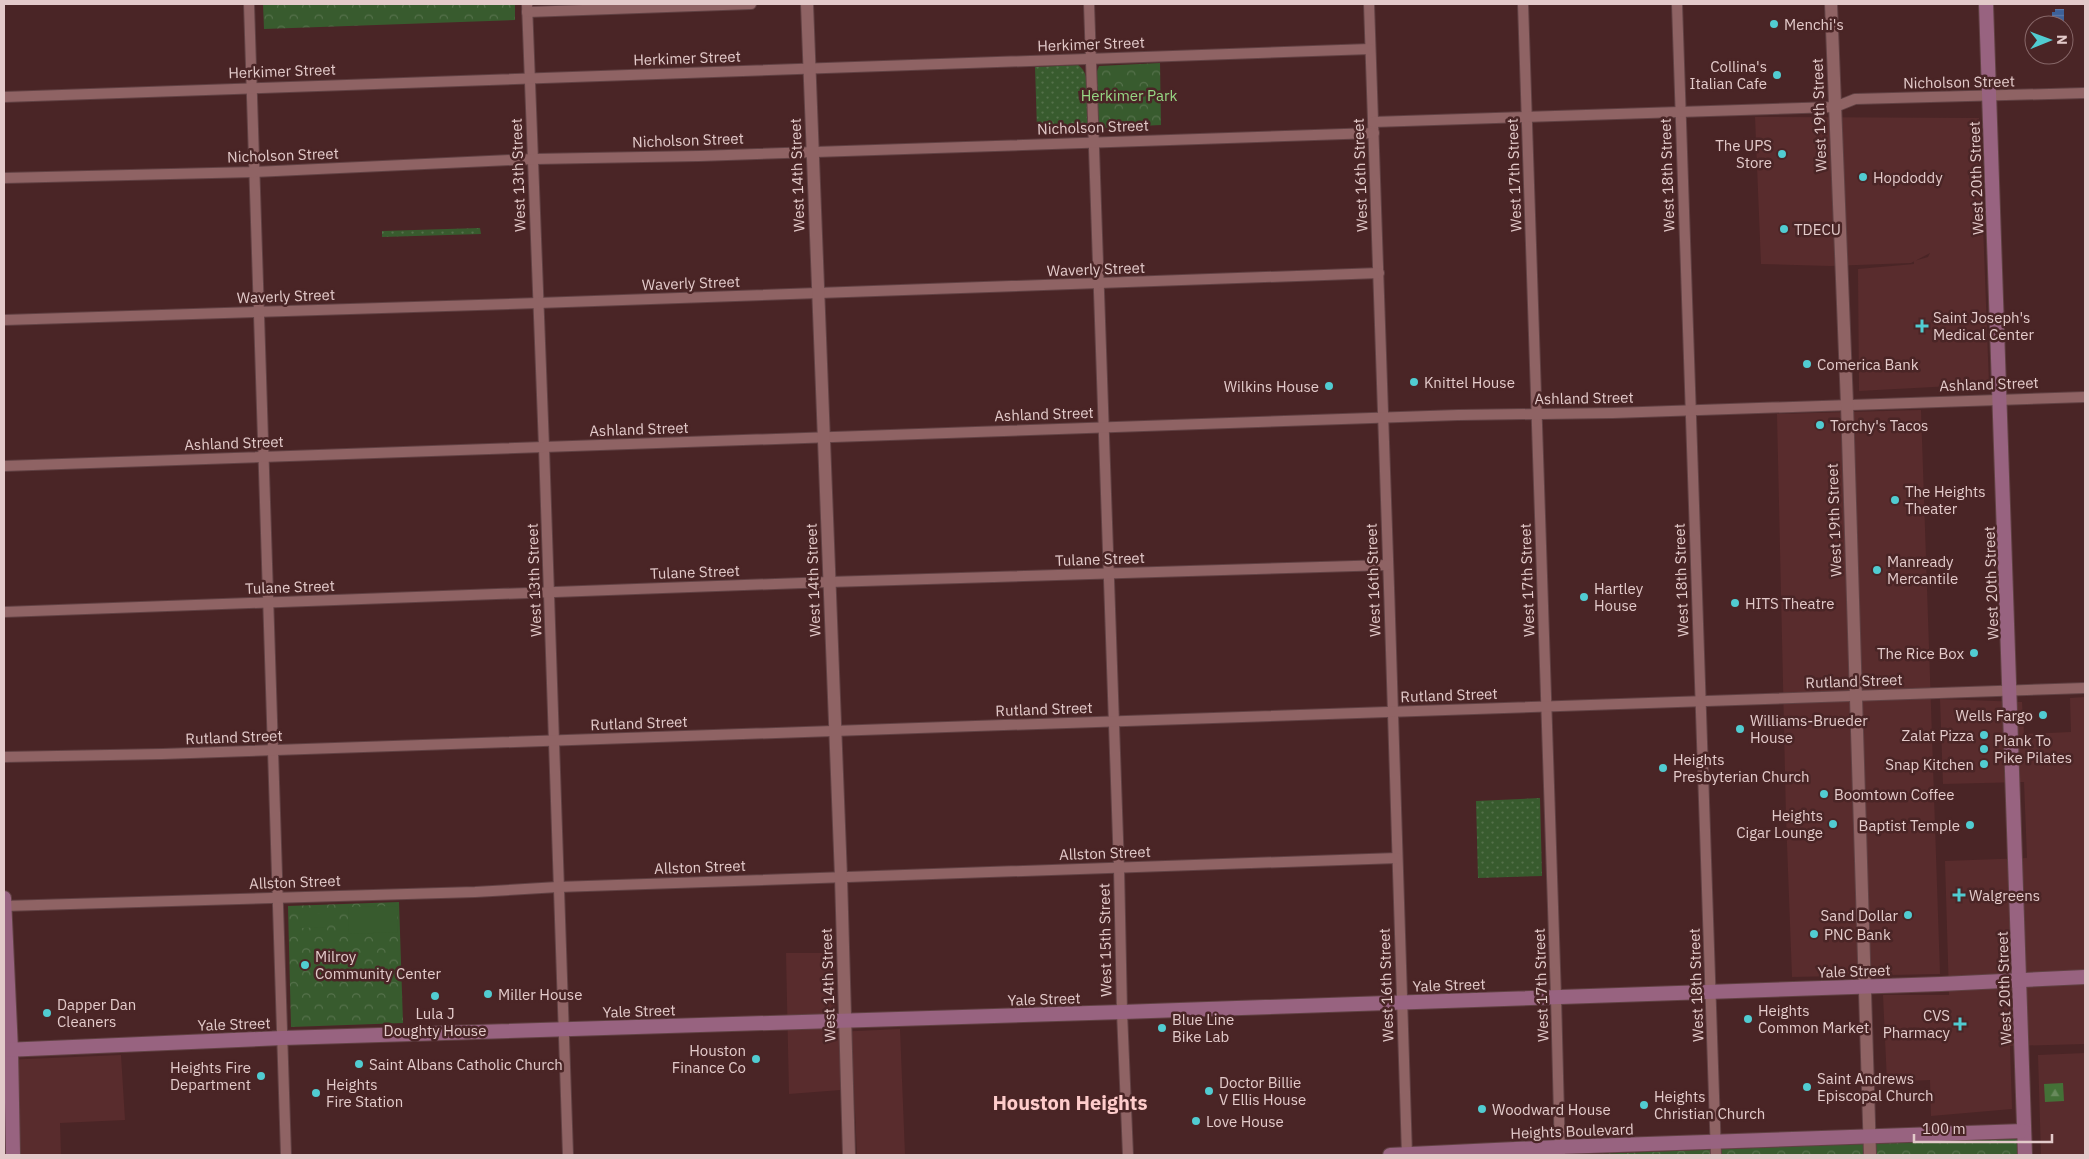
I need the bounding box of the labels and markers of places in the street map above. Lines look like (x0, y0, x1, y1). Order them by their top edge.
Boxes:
place label: Menchi's (1784, 15, 1844, 34)
marker: Menchi's (1768, 18, 1780, 30)
place label: Collina's Italian Cafe (1689, 57, 1767, 93)
marker: Collina's Italian Cafe (1771, 69, 1783, 81)
place label: The UPS Store (1715, 136, 1772, 172)
marker: The UPS Store (1776, 148, 1788, 160)
place label: Hopdoddy (1873, 168, 1943, 187)
marker: Hopdoddy (1857, 171, 1869, 183)
place label: TDECU (1794, 220, 1841, 239)
marker: TDECU (1778, 223, 1790, 235)
place label: Saint Joseph's Medical Center (1933, 308, 2035, 344)
marker: Saint Joseph's Medical Center (1915, 319, 1929, 333)
place label: Comerica Bank (1817, 355, 1919, 374)
marker: Comerica Bank (1801, 358, 1813, 370)
place label: Knittel House (1424, 373, 1515, 392)
marker: Knittel House (1408, 376, 1420, 388)
place label: Wilkins House (1224, 377, 1319, 396)
marker: Wilkins House (1323, 380, 1335, 392)
place label: Torchy's Tacos (1830, 416, 1928, 435)
marker: Torchy's Tacos (1814, 419, 1826, 431)
place label: The Heights Theater (1905, 482, 1985, 518)
marker: The Heights Theater (1889, 494, 1901, 506)
place label: Manready Mercantile (1887, 552, 1958, 588)
marker: Manready Mercantile (1871, 564, 1883, 576)
place label: Hartley House (1594, 579, 1644, 615)
marker: Hartley House (1578, 591, 1590, 603)
place label: HITS Theatre (1745, 594, 1834, 613)
marker: HITS Theatre (1729, 597, 1741, 609)
place label: The Rice Box (1877, 644, 1964, 663)
marker: The Rice Box (1968, 647, 1980, 659)
place label: Wells Fargo (1956, 706, 2033, 725)
marker: Wells Fargo (2037, 709, 2049, 721)
place label: Williams-Brueder House (1750, 711, 1868, 747)
marker: Williams-Brueder House (1734, 723, 1746, 735)
place label: Zalat Pizza (1902, 726, 1974, 745)
marker: Zalat Pizza (1978, 729, 1990, 741)
place label: Plank To Pike Pilates (1994, 731, 2072, 767)
marker: Plank To Pike Pilates (1978, 743, 1990, 755)
place label: Heights Presbyterian Church (1673, 750, 1810, 786)
place label: Snap Kitchen (1885, 755, 1974, 774)
marker: Snap Kitchen (1978, 758, 1990, 770)
marker: Heights Presbyterian Church (1657, 762, 1669, 774)
place label: Boomtown Coffee (1834, 785, 1955, 804)
marker: Boomtown Coffee (1818, 788, 1830, 800)
place label: Heights Cigar Lounge (1736, 806, 1823, 842)
place label: Baptist Temple (1859, 816, 1960, 835)
marker: Heights Cigar Lounge (1827, 818, 1839, 830)
marker: Baptist Temple (1964, 819, 1976, 831)
place label: Walgreens (1969, 886, 2040, 905)
marker: Walgreens (1953, 889, 1965, 901)
place label: Sand Dollar (1820, 906, 1898, 925)
marker: Sand Dollar (1902, 909, 1914, 921)
place label: PNC Bank (1824, 925, 1891, 944)
marker: PNC Bank (1808, 928, 1820, 940)
place label: Milroy Community Center (315, 947, 441, 983)
marker: Milroy Community Center (299, 959, 311, 971)
place label: Miller House (498, 985, 582, 1004)
marker: Miller House (482, 988, 494, 1000)
marker: Lula J Doughty House (429, 990, 441, 1002)
place label: Dapper Dan Cleaners (57, 995, 136, 1031)
place label: Heights Common Market (1758, 1001, 1869, 1037)
place label: Lula J Doughty House (384, 1004, 486, 1040)
place label: CVS Pharmacy (1883, 1006, 1951, 1042)
marker: Dapper Dan Cleaners (41, 1007, 53, 1019)
place label: Blue Line Bike Lab (1172, 1010, 1234, 1046)
marker: Heights Common Market (1742, 1013, 1754, 1025)
marker: CVS Pharmacy (1954, 1018, 1966, 1030)
marker: Blue Line Bike Lab (1156, 1022, 1168, 1034)
place label: Houston Finance Co (672, 1041, 746, 1077)
marker: Houston Finance Co (750, 1053, 762, 1065)
place label: Saint Albans Catholic Church (369, 1055, 563, 1074)
place label: Heights Fire Department (170, 1058, 251, 1094)
marker: Saint Albans Catholic Church (353, 1058, 365, 1070)
place label: Saint Andrews Episcopal Church (1817, 1069, 1934, 1105)
marker: Heights Fire Department (255, 1070, 267, 1082)
place label: Doctor Billie V Ellis House (1219, 1073, 1306, 1109)
place label: Heights Fire Station (326, 1075, 403, 1111)
marker: Saint Andrews Episcopal Church (1801, 1081, 1813, 1093)
marker: Doctor Billie V Ellis House (1203, 1085, 1215, 1097)
marker: Heights Fire Station (310, 1087, 322, 1099)
place label: Heights Christian Church (1654, 1087, 1765, 1123)
marker: Heights Christian Church (1638, 1099, 1650, 1111)
place label: Woodward House (1492, 1100, 1611, 1119)
marker: Woodward House (1476, 1103, 1488, 1115)
place label: Love House (1206, 1112, 1284, 1131)
marker: Love House (1190, 1115, 1202, 1127)

